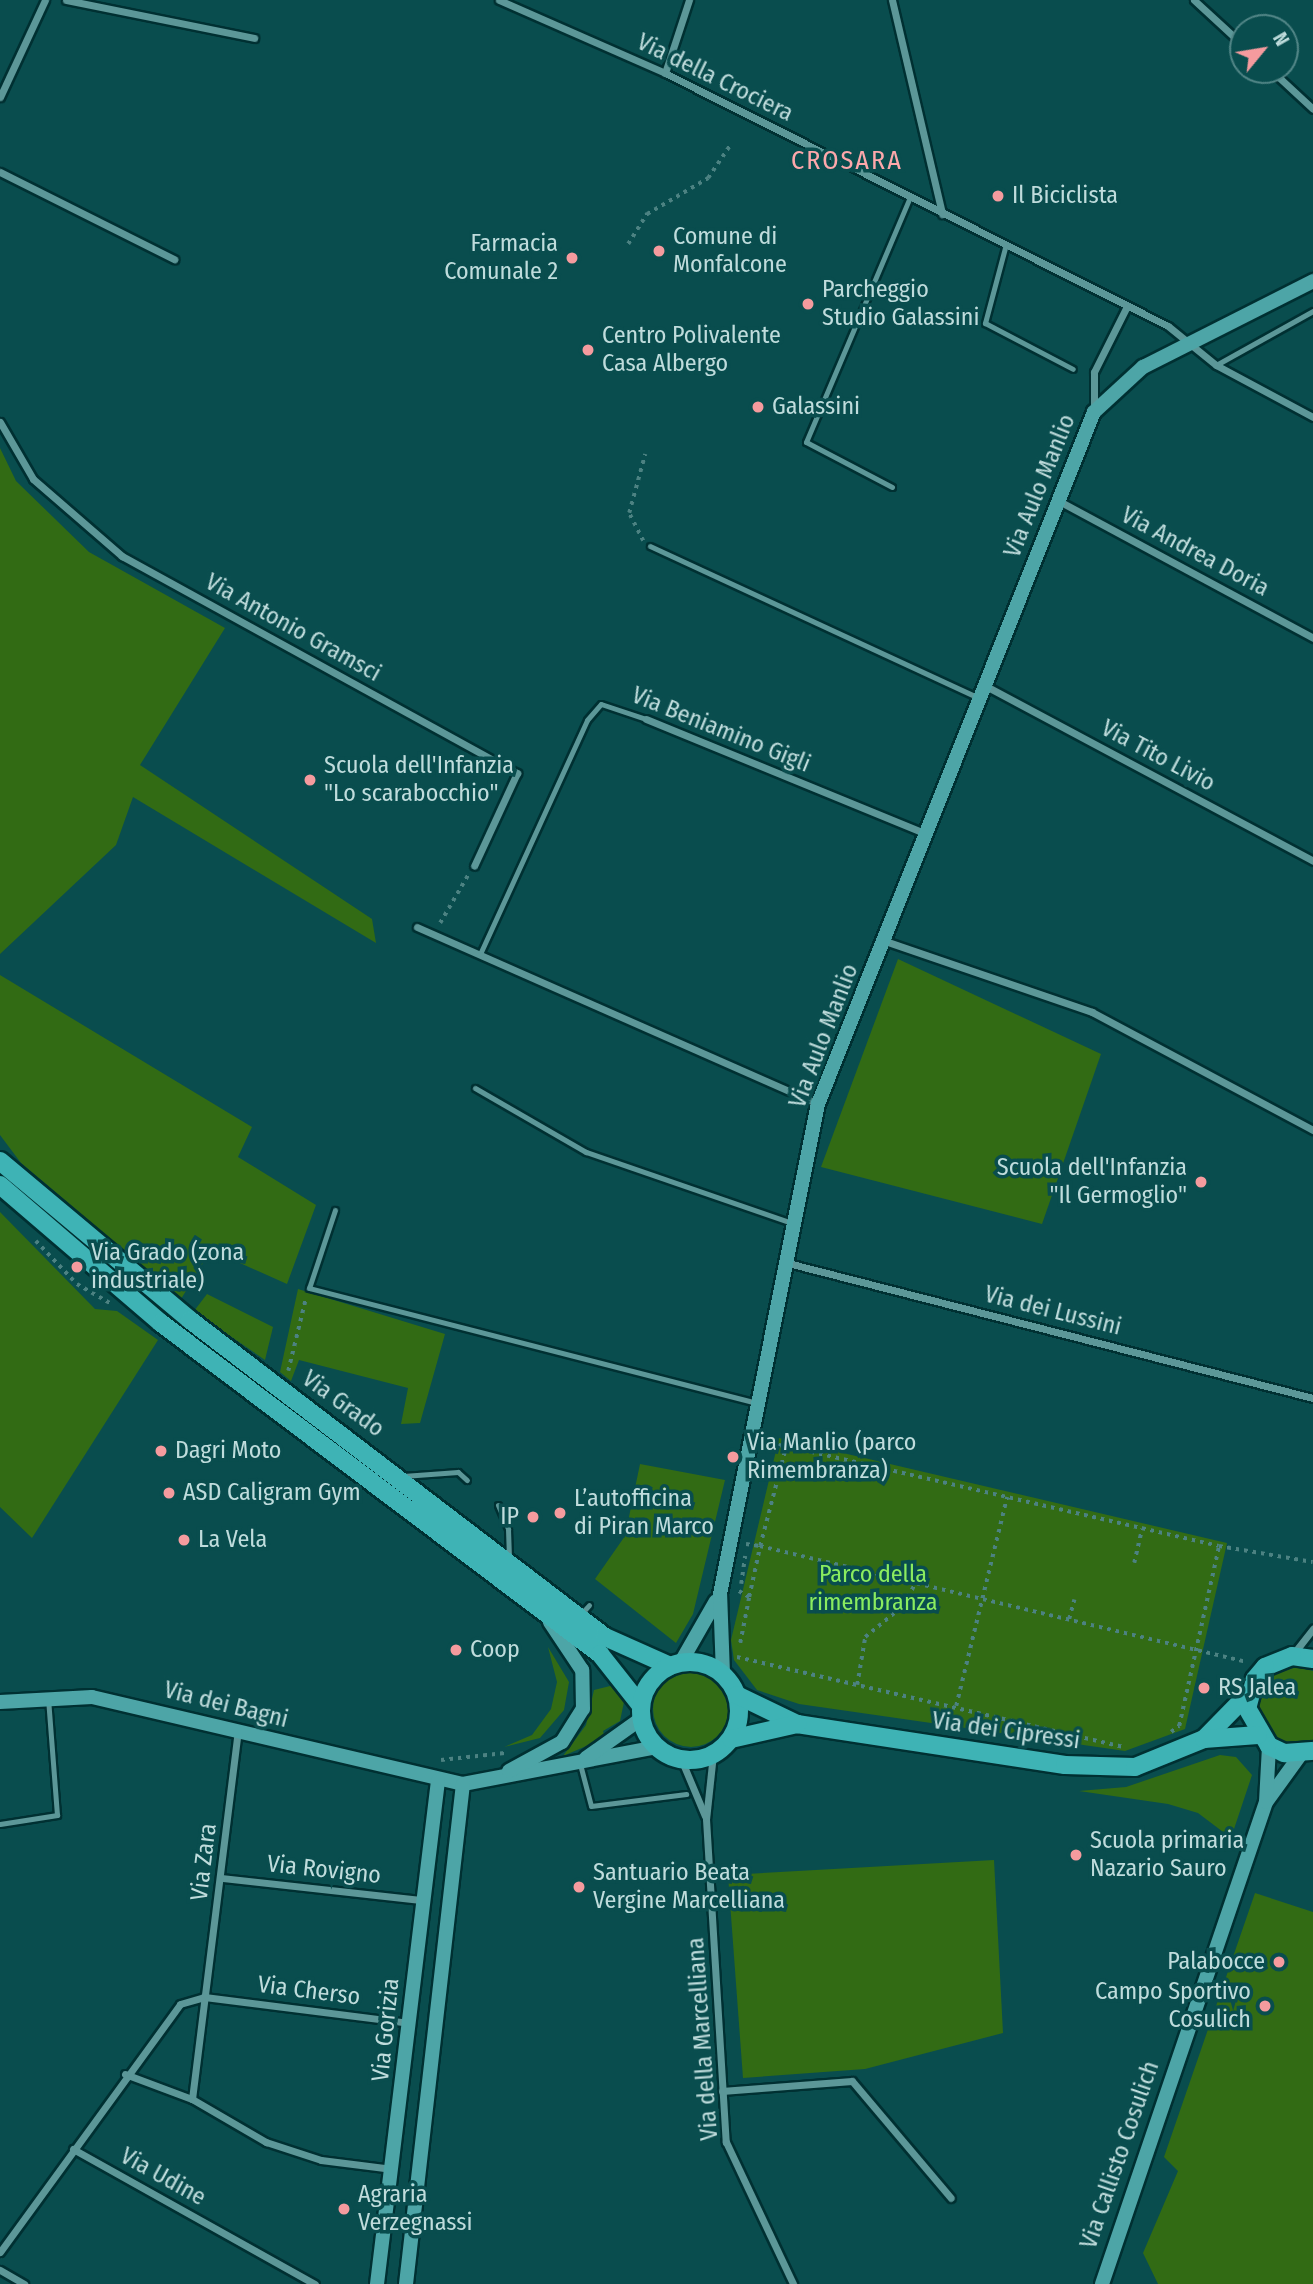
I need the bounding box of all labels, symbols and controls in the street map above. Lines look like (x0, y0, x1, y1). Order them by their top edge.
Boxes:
north arrow (1229, 14, 1299, 84)
street label: Via della Crociera (632, 28, 798, 128)
text: N (1268, 29, 1294, 50)
district label: CROSARA (792, 145, 902, 177)
place label: Il Biciclista (1012, 182, 1118, 210)
marker: Il Biciclista (990, 188, 1006, 204)
place label: Comune di Monfalcone (673, 223, 787, 279)
place label: Farmacia Comunale 2 (444, 230, 558, 286)
marker: Comune di Monfalcone (651, 243, 667, 259)
marker: Farmacia Comunale 2 (564, 250, 580, 266)
place label: Parcheggio Studio Galassini (822, 276, 980, 332)
marker: Parcheggio Studio Galassini (800, 296, 816, 312)
place label: Centro Polivalente Casa Albergo (602, 322, 781, 378)
marker: Centro Polivalente Casa Albergo (580, 342, 596, 358)
place label: Galassini (772, 393, 860, 421)
marker: Galassini (750, 399, 766, 415)
street label: Via Aulo Manlio (998, 410, 1082, 562)
street label: Via Andrea Doria (1116, 501, 1274, 603)
street label: Via Antonio Gramsci (200, 568, 386, 688)
street label: Via Beniamino Gigli (628, 681, 814, 779)
street label: Via Tito Livio (1096, 714, 1220, 798)
place label: Scuola dell'Infanzia "Lo scarabocchio" (324, 752, 514, 808)
marker: Scuola dell'Infanzia "Lo scarabocchio" (302, 772, 318, 788)
street label: Via Aulo Manlio (783, 960, 865, 1112)
place label: Scuola dell'Infanzia "Il Germoglio" (997, 1154, 1187, 1210)
marker: Scuola dell'Infanzia "Il Germoglio" (1193, 1174, 1209, 1190)
place label: Via Grado (zona industriale) (91, 1239, 244, 1295)
marker: Via Grado (zona industriale) (69, 1259, 85, 1275)
street label: Via dei Lussini (982, 1280, 1124, 1342)
street label: Via Grado (296, 1365, 390, 1443)
place label: Via Manlio (parco Rimembranza) (747, 1429, 916, 1485)
place label: Dagri Moto (175, 1437, 281, 1465)
marker: Dagri Moto (153, 1443, 169, 1459)
marker: Via Manlio (parco Rimembranza) (725, 1449, 741, 1465)
place label: ASD Caligram Gym (183, 1479, 361, 1507)
marker: ASD Caligram Gym (161, 1485, 177, 1501)
place label: L’autofficina di Piran Marco (574, 1485, 714, 1541)
place label: IP (500, 1503, 519, 1531)
marker: L’autofficina di Piran Marco (552, 1505, 568, 1521)
marker: IP (525, 1509, 541, 1525)
place label: La Vela (198, 1526, 267, 1554)
marker: La Vela (176, 1532, 192, 1548)
park label: Parco della rimembranza (809, 1561, 937, 1617)
place label: Coop (470, 1636, 520, 1664)
marker: Coop (448, 1642, 464, 1658)
place label: RS Jalea (1218, 1674, 1296, 1702)
street label: Via dei Bagni (161, 1676, 291, 1734)
marker: RS Jalea (1196, 1680, 1212, 1696)
street label: Via dei Cipressi (930, 1706, 1082, 1756)
street label: Via Zara (185, 1822, 223, 1902)
place label: Scuola primaria Nazario Sauro (1090, 1827, 1244, 1883)
marker: Scuola primaria Nazario Sauro (1068, 1847, 1084, 1863)
street label: Via Rovigno (266, 1850, 382, 1890)
place label: Santuario Beata Vergine Marcelliana (593, 1859, 785, 1915)
marker: Santuario Beata Vergine Marcelliana (571, 1879, 587, 1895)
street label: Via della Marcelliana (682, 1937, 724, 2141)
place label: Palabocce (1167, 1948, 1265, 1976)
marker: Palabocce (1271, 1954, 1287, 1970)
street label: Via Cherso (256, 1970, 362, 2012)
street label: Via Gorizia (366, 1977, 406, 2083)
place label: Campo Sportivo Cosulich (1095, 1978, 1251, 2034)
marker: Campo Sportivo Cosulich (1257, 1998, 1273, 2014)
street label: Via Callisto Cosulich (1074, 2058, 1166, 2252)
street label: Via Udine (115, 2142, 211, 2212)
place label: Agraria Verzegnassi (358, 2181, 473, 2237)
marker: Agraria Verzegnassi (336, 2201, 352, 2217)

